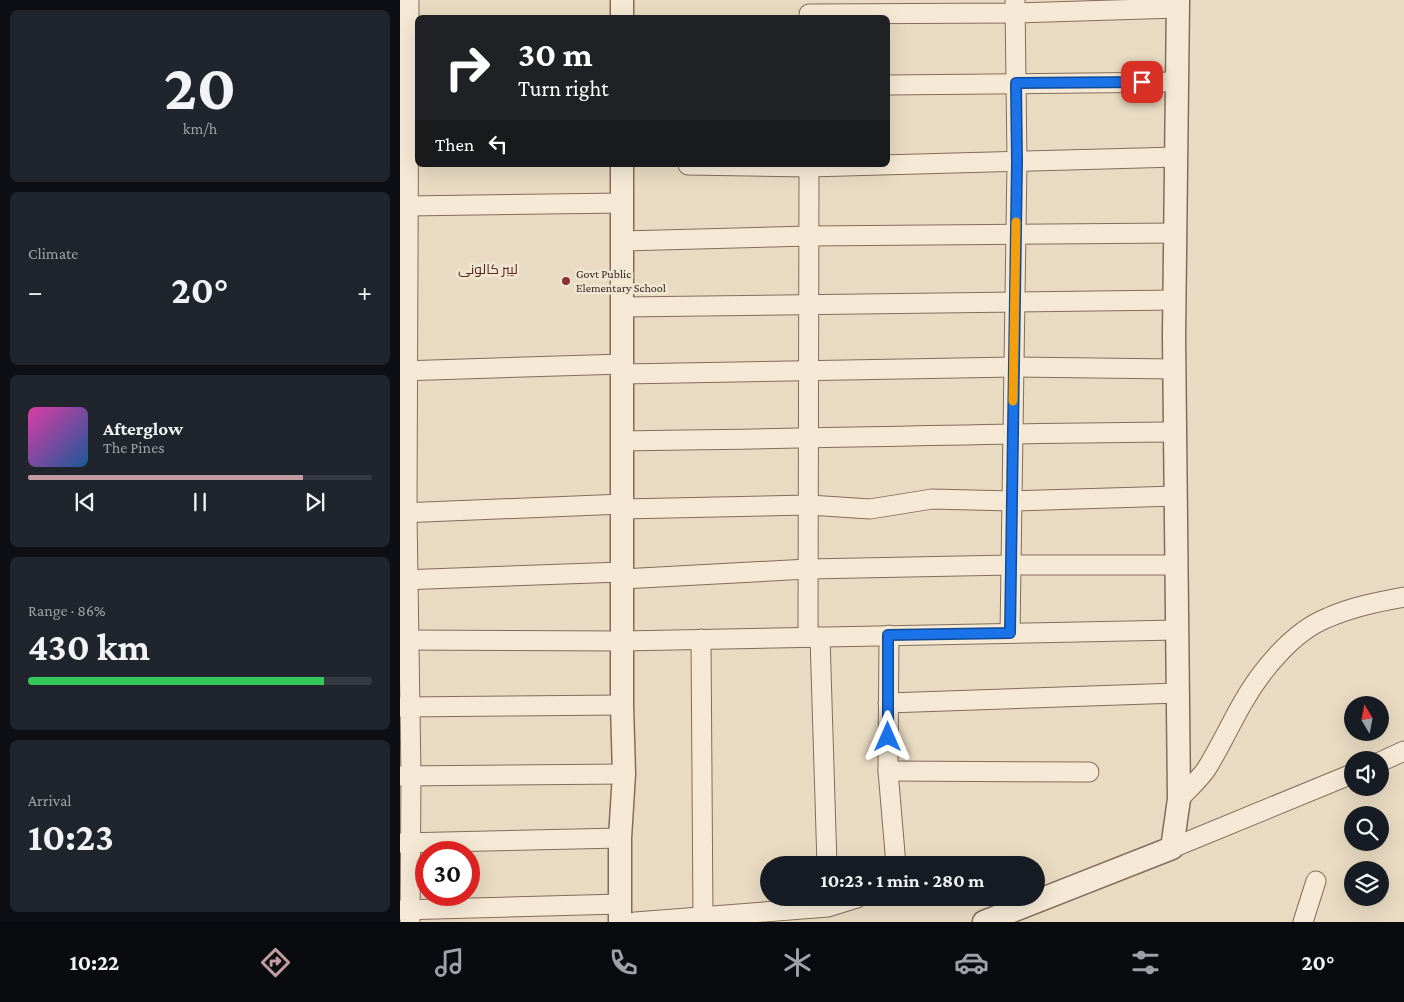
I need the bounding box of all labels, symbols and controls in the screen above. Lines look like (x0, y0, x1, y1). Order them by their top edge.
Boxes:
icon: right (435, 35, 500, 100)
text: 30 m (518, 35, 593, 74)
text: 20 (164, 51, 236, 123)
pin (1121, 61, 1163, 103)
icon: arrive (1128, 68, 1156, 96)
text: Turn right (518, 76, 609, 101)
text: km/h (183, 120, 217, 137)
icon: left (484, 130, 512, 158)
text: Then (435, 134, 474, 155)
text: Climate (28, 245, 78, 262)
district label: لیبر کالونی (458, 261, 518, 277)
place label: Govt Public Elementary School (576, 267, 666, 295)
text: 20° (171, 269, 229, 311)
marker: Govt Public Elementary School (560, 275, 572, 287)
text: − (28, 276, 43, 307)
text: + (357, 276, 372, 307)
text: Afterglow (103, 418, 183, 439)
text: The Pines (103, 439, 164, 456)
icon: previous (71, 488, 99, 516)
icon: pause (186, 488, 214, 516)
icon: next (301, 488, 329, 516)
text: Range · 86% (28, 602, 105, 619)
text: 430 km (28, 626, 150, 668)
north arrow (1344, 696, 1389, 741)
map controls (1344, 696, 1389, 906)
position arrow (861, 710, 913, 762)
button: sound (1344, 751, 1389, 796)
text: Arrival (28, 792, 72, 809)
button: search (1344, 806, 1389, 851)
text: 10:23 (28, 816, 114, 858)
speed limit sign: 30 (415, 841, 480, 906)
button: layers (1344, 861, 1389, 906)
text: 10:23 · 1 min · 280 m (821, 870, 984, 891)
icon: directions (258, 945, 293, 980)
icon: music (432, 945, 467, 980)
icon: phone (606, 945, 641, 980)
icon: climate (780, 945, 815, 980)
icon: car (954, 945, 989, 980)
icon: filters (1128, 945, 1163, 980)
text: 10:22 (69, 950, 119, 975)
text: 20° (1301, 950, 1335, 975)

